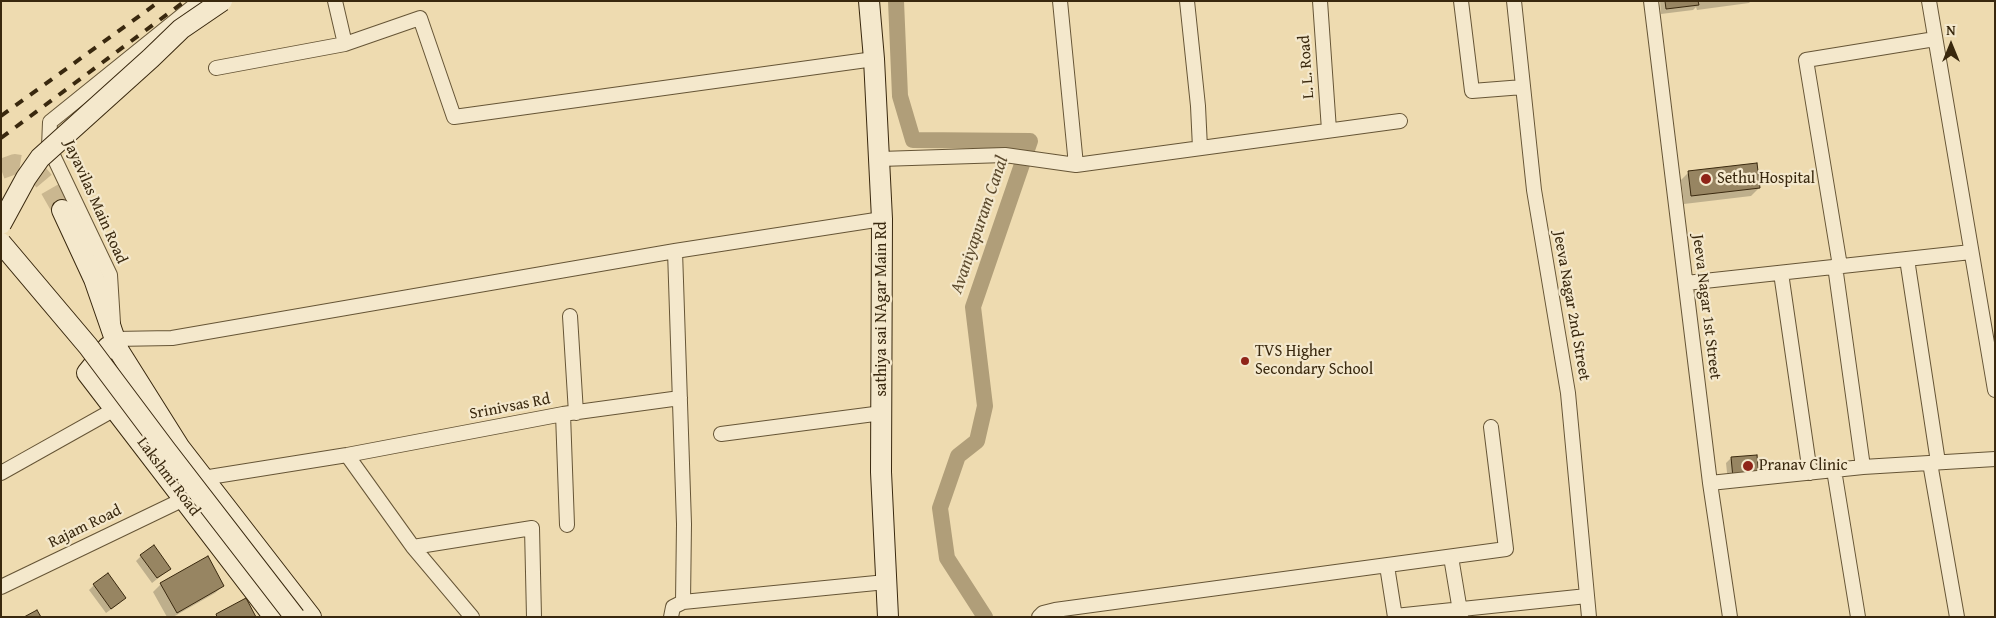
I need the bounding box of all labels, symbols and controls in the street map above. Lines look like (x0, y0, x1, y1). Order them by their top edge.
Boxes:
north arrow (1926, 20, 1976, 70)
text: N (1946, 20, 1956, 40)
street label: L. L. Road (1295, 34, 1319, 100)
street label: Jayavilas Main Road (59, 137, 131, 267)
water label: Avaniyapuram Canal (946, 153, 1014, 297)
place label: Sethu Hospital (1717, 169, 1815, 189)
marker: Sethu Hospital (1699, 172, 1713, 186)
street label: sathiya sai NAgar Main Rd (872, 221, 892, 397)
street label: Jeeva Nagar 2nd Street (1548, 230, 1594, 382)
street label: Jeeva Nagar 1st Street (1688, 233, 1724, 381)
place label: TVS Higher Secondary School (1255, 342, 1373, 380)
marker: TVS Higher Secondary School (1239, 355, 1251, 367)
street label: Srinivsas Rd (468, 390, 552, 424)
street label: Lakshmi Road (132, 434, 204, 520)
place label: Pranav Clinic (1759, 456, 1848, 476)
marker: Pranav Clinic (1741, 459, 1755, 473)
street label: Rajam Road (45, 501, 125, 553)

